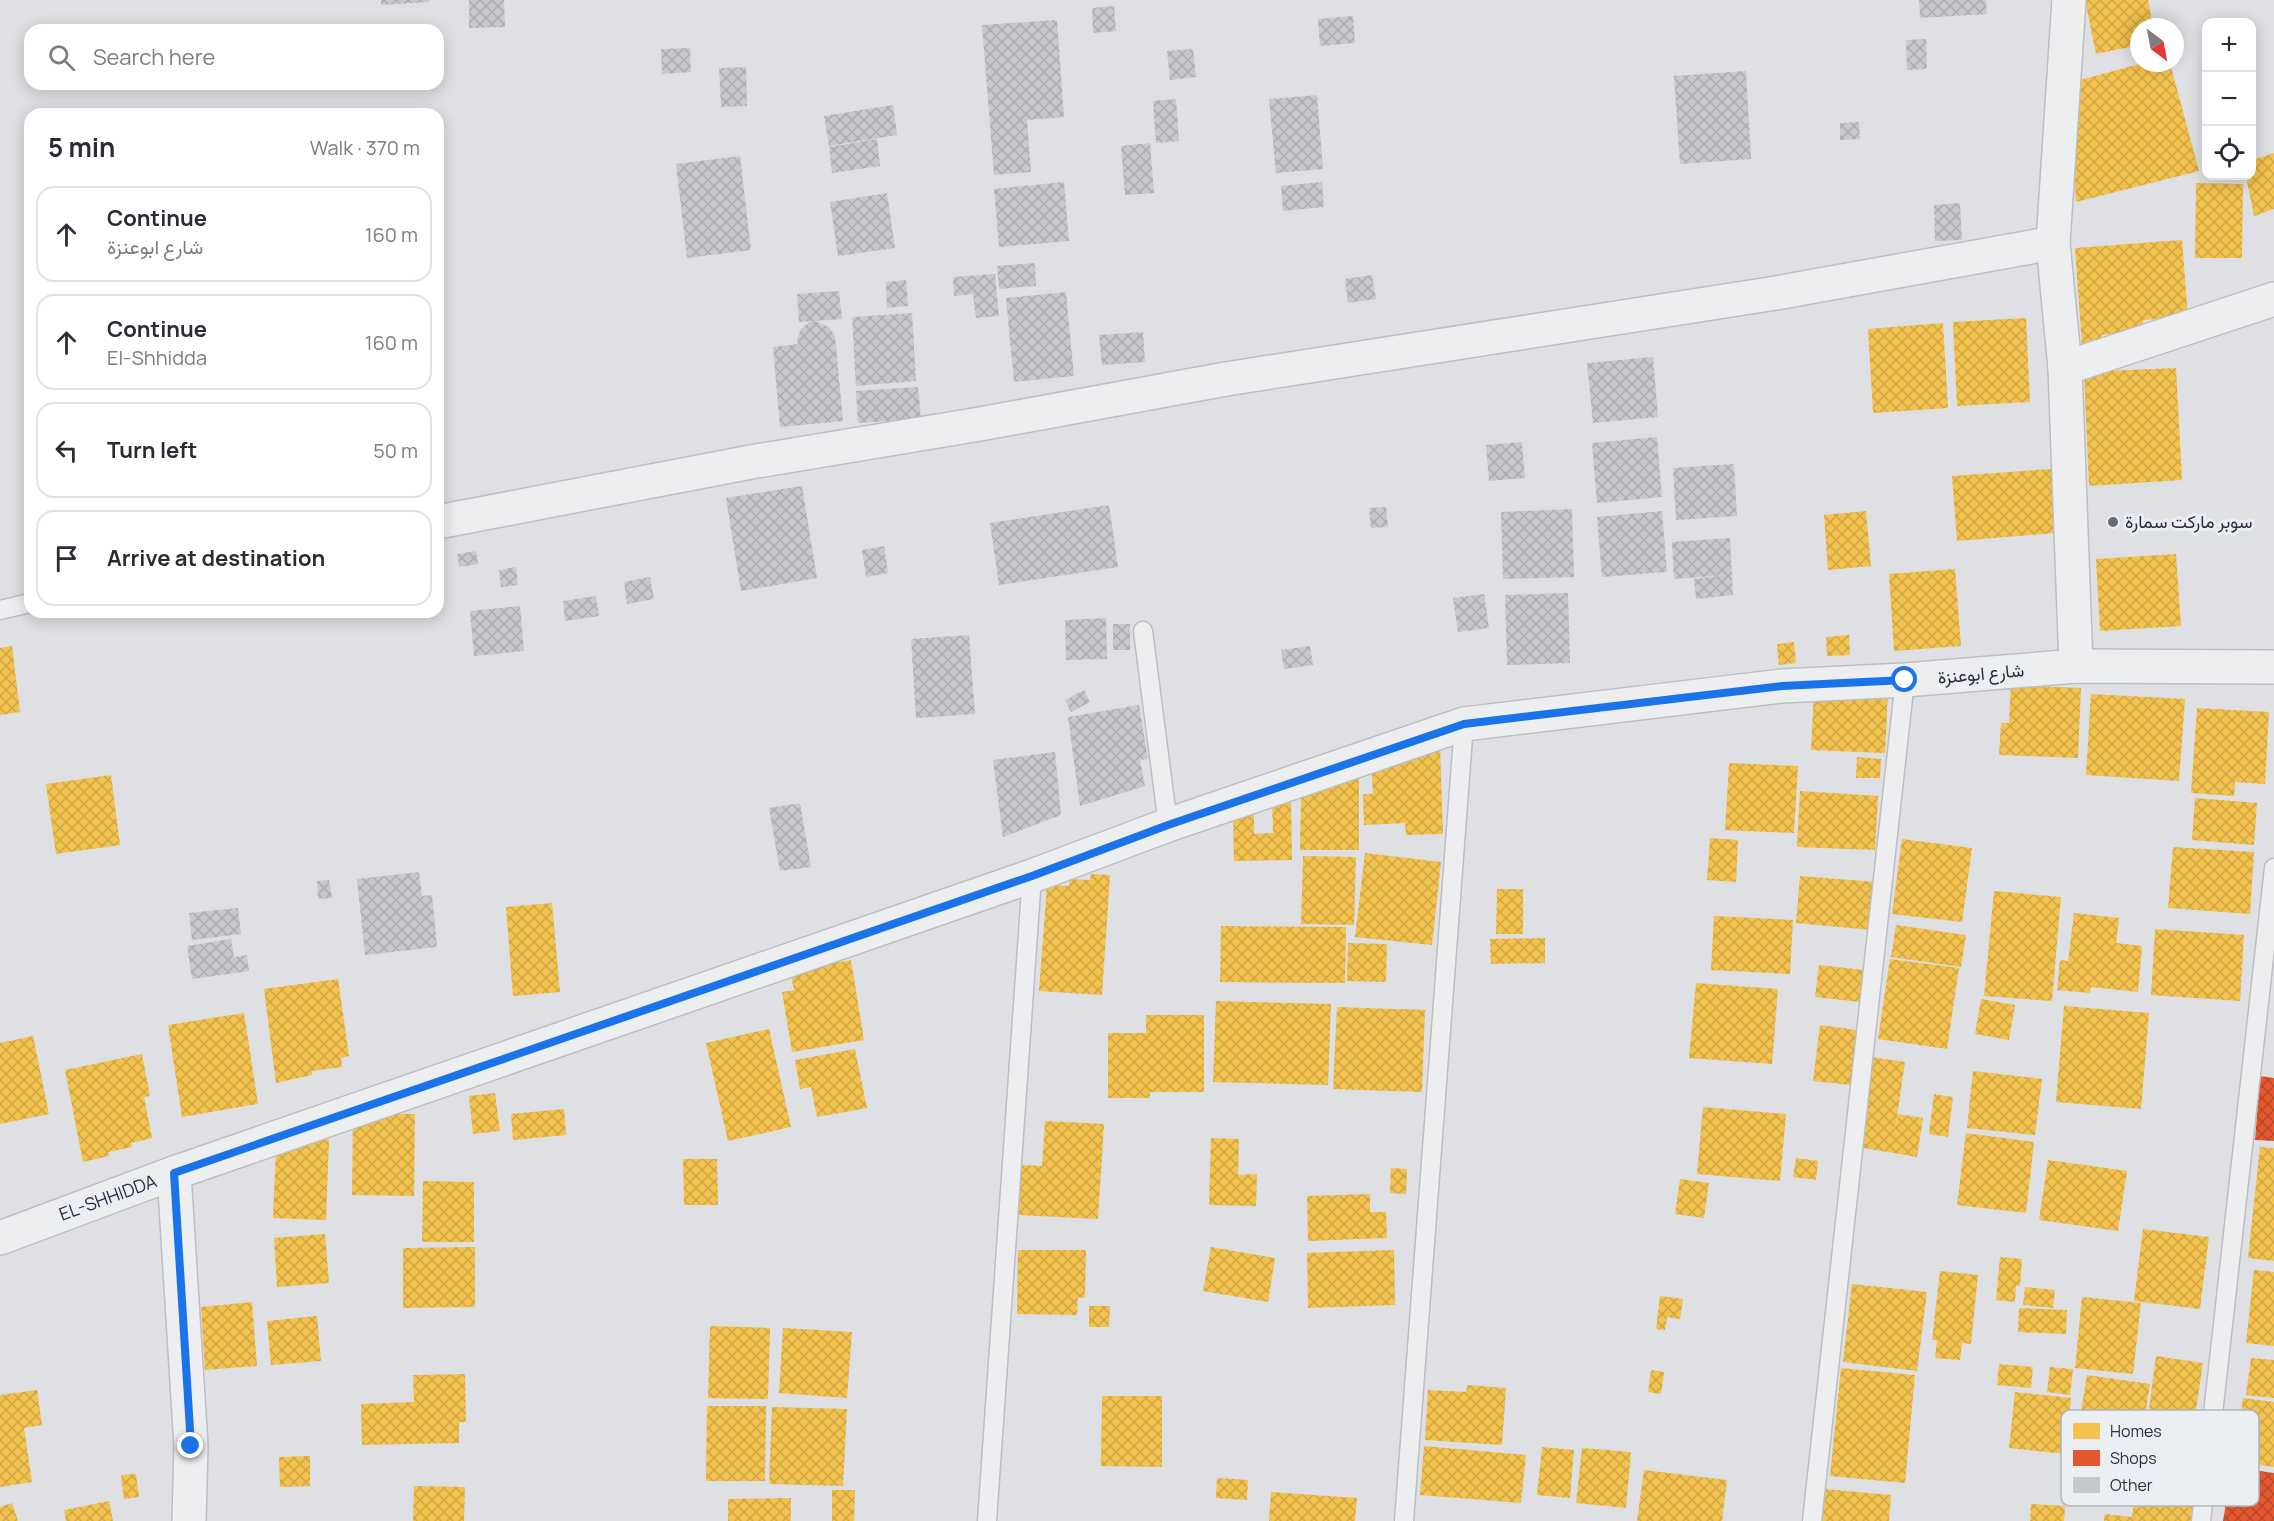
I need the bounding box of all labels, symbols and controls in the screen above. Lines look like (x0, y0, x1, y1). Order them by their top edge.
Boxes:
north arrow (2130, 18, 2184, 72)
map controls (2202, 18, 2256, 180)
button: + (2202, 18, 2256, 72)
search box (24, 24, 444, 90)
icon: search (45, 41, 78, 74)
text: Search here (93, 42, 215, 72)
button: − (2202, 72, 2256, 126)
button: locate (2202, 126, 2256, 180)
text: 5 min (48, 129, 115, 165)
text: Walk · 370 m (310, 134, 420, 161)
text: Continue (107, 203, 207, 233)
icon: ahead (50, 218, 83, 251)
text: 160 m (365, 221, 418, 248)
text: شارع ابوعنزة (107, 233, 203, 260)
text: Continue (107, 314, 207, 344)
icon: ahead (50, 326, 83, 359)
text: 160 m (365, 329, 418, 356)
text: El-Shhidda (107, 344, 207, 371)
icon: left (50, 434, 83, 467)
text: Turn left (107, 435, 197, 465)
text: 50 m (373, 437, 418, 464)
place label: سوبر ماركت سمارة (2125, 509, 2253, 533)
marker: سوبر ماركت سمارة (2106, 515, 2120, 529)
icon: arrive (50, 542, 83, 575)
text: Arrive at destination (107, 543, 325, 573)
street label: شارع ابوعنزة (1937, 657, 2025, 690)
route start (1891, 666, 1917, 692)
street label: EL-SHHIDDA (56, 1168, 160, 1226)
legend (2061, 1410, 2259, 1506)
text: Homes (2110, 1420, 2162, 1442)
route end (177, 1432, 203, 1458)
text: Shops (2110, 1447, 2157, 1469)
text: Other (2110, 1474, 2153, 1496)

